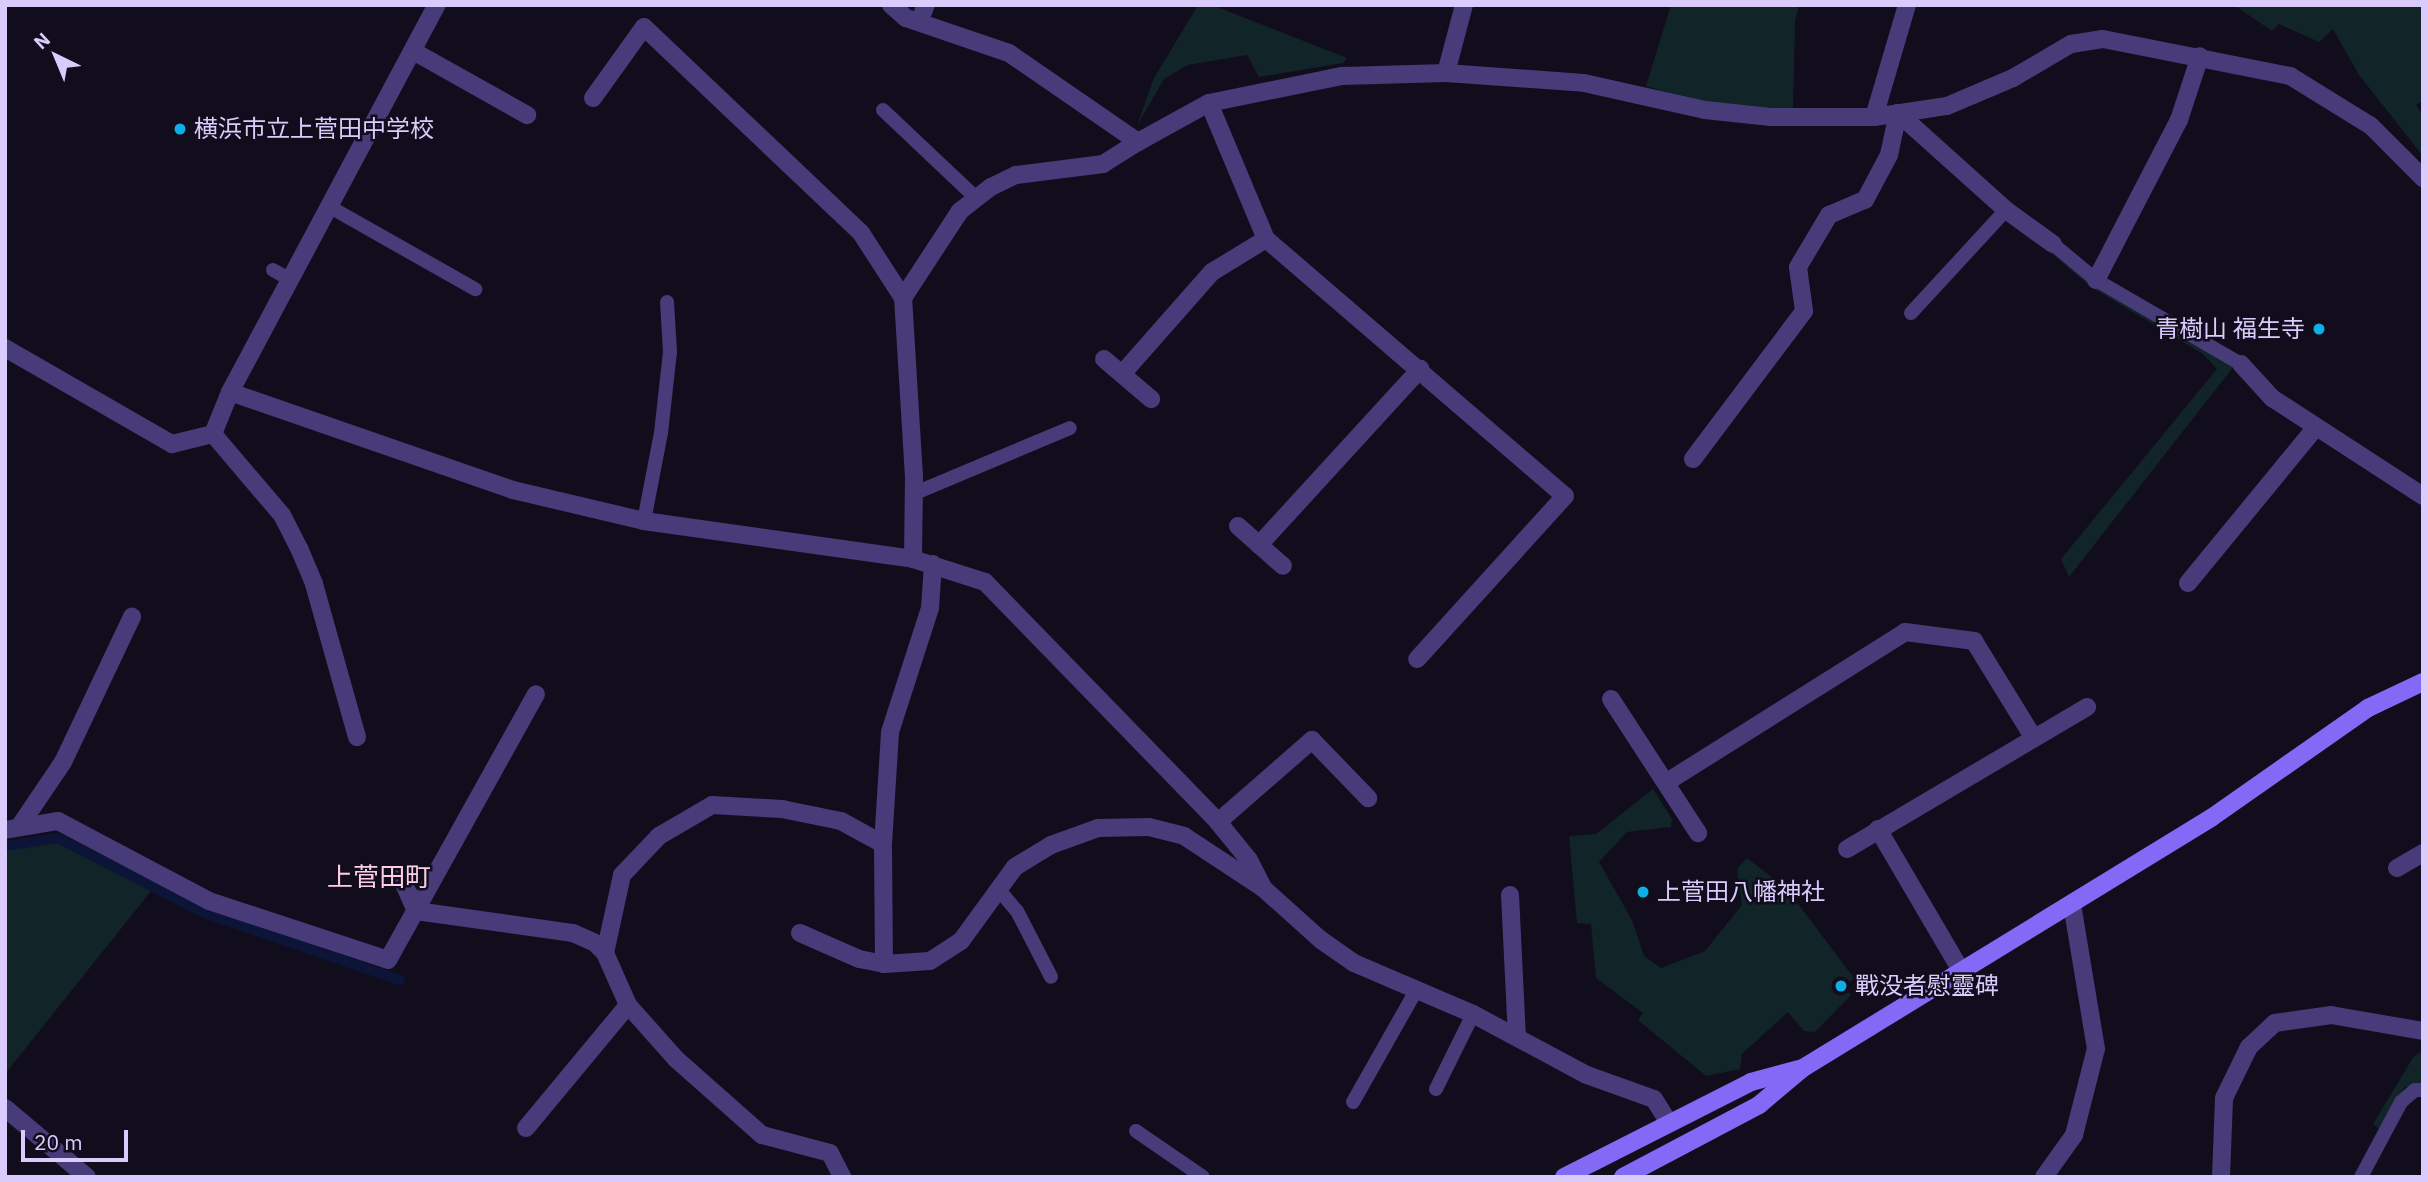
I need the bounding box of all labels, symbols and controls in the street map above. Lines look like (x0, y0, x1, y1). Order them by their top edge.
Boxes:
north arrow (21, 21, 91, 91)
text: N (28, 27, 55, 54)
place label: 横浜市立上菅田中学校 (194, 115, 434, 143)
marker: 横浜市立上菅田中学校 (172, 121, 188, 137)
place label: 青樹山 福生寺 (2155, 315, 2305, 343)
marker: 青樹山 福生寺 (2311, 321, 2327, 337)
district label: 上菅田町 (327, 861, 431, 893)
place label: 上菅田八幡神社 (1657, 878, 1825, 906)
marker: 上菅田八幡神社 (1635, 884, 1651, 900)
place label: 戰没者慰靈碑 (1855, 972, 1999, 1000)
marker: 戰没者慰靈碑 (1833, 978, 1849, 994)
scale bar (24, 1116, 131, 1160)
text: 20 m (34, 1128, 83, 1156)

